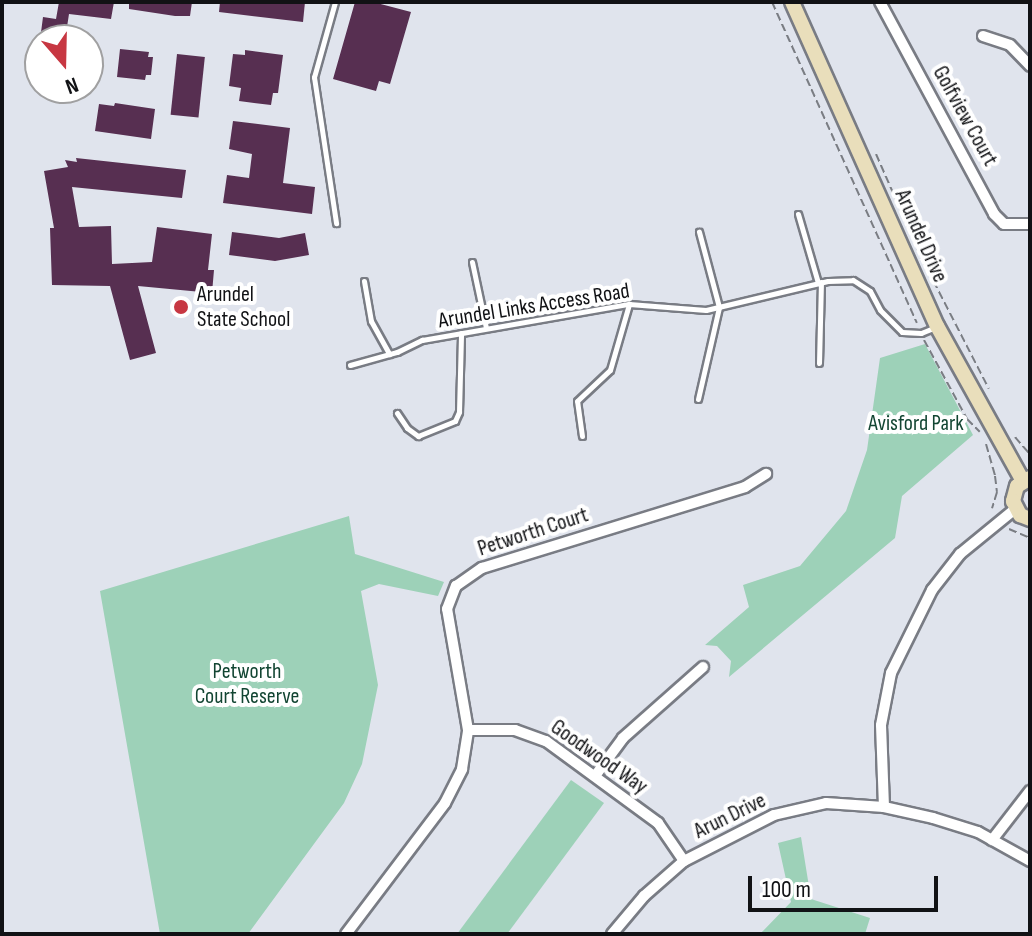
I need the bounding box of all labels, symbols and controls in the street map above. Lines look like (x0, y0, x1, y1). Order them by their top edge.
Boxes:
north arrow (24, 24, 104, 104)
street label: Golfview Court (927, 61, 1003, 171)
text: N (62, 70, 82, 100)
street label: Arundel Drive (889, 186, 953, 286)
street label: Arundel Links Access Road (437, 278, 631, 334)
place label: Arundel State School (197, 281, 290, 332)
marker: Arundel State School (172, 298, 190, 316)
park label: Avisford Park (868, 411, 964, 437)
street label: Petworth Court (474, 502, 592, 562)
park label: Petworth Court Reserve (195, 658, 299, 710)
street label: Goodwood Way (545, 714, 653, 800)
street label: Arun Drive (690, 787, 770, 845)
scale bar (752, 860, 942, 910)
text: 100 m (762, 875, 811, 904)

